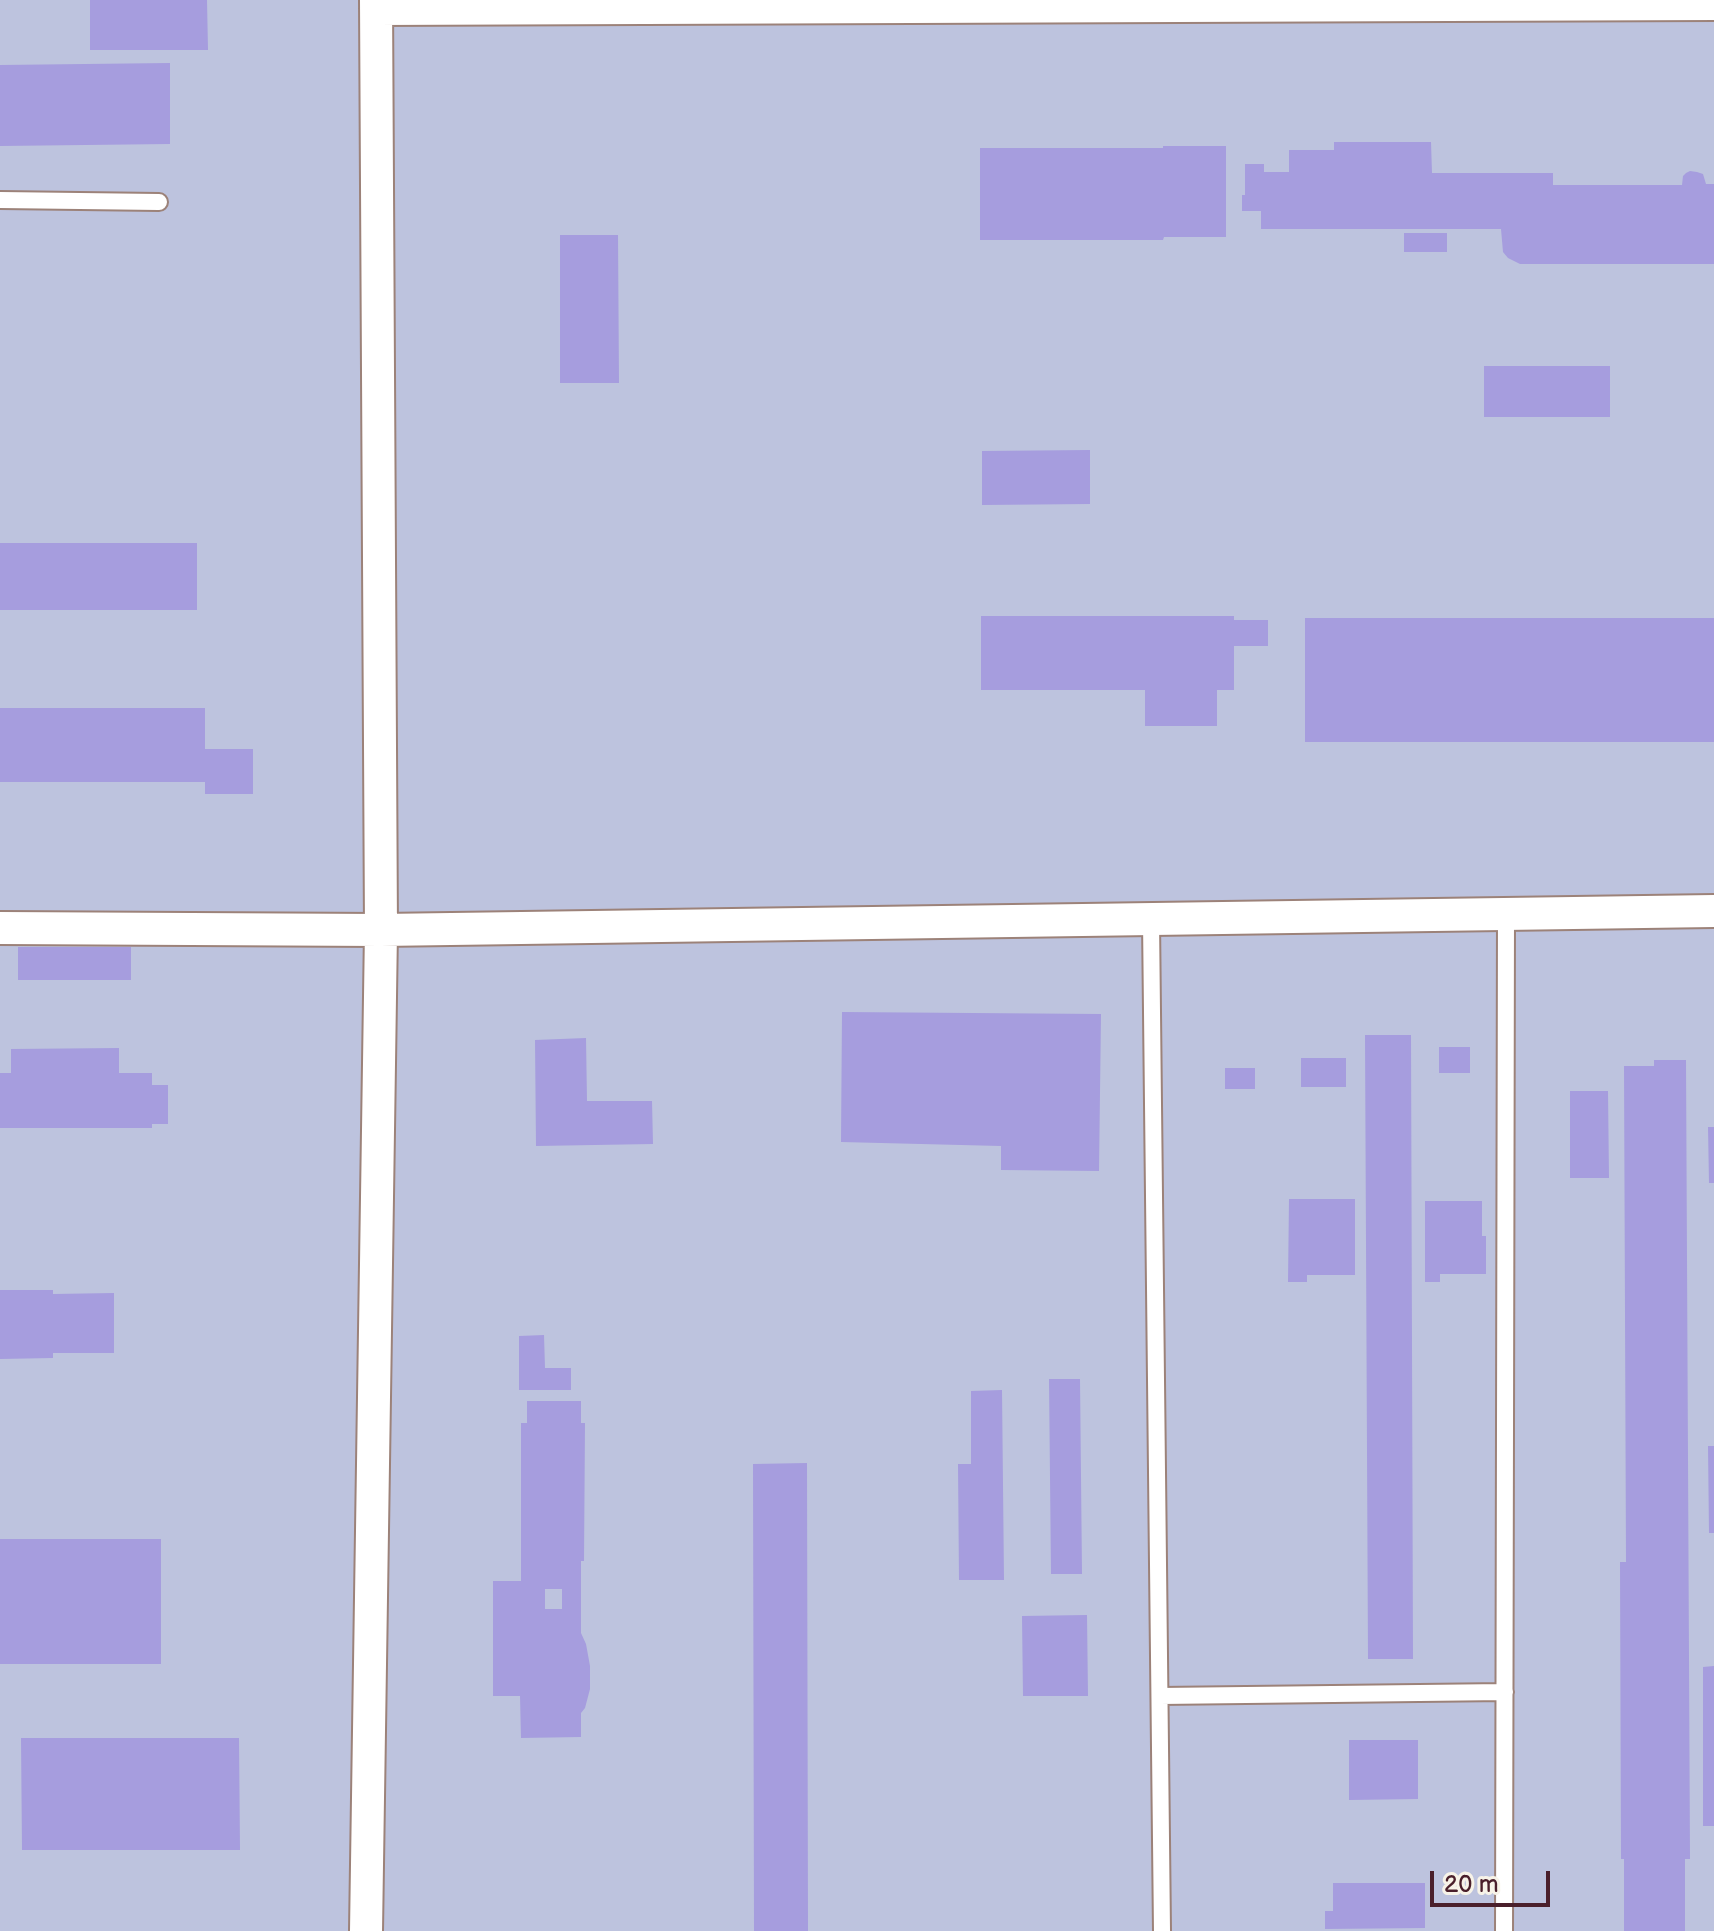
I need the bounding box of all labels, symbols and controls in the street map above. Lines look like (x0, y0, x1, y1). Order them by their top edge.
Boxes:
scale bar (1434, 1855, 1554, 1905)
text: 20 m (1444, 1870, 1499, 1899)

